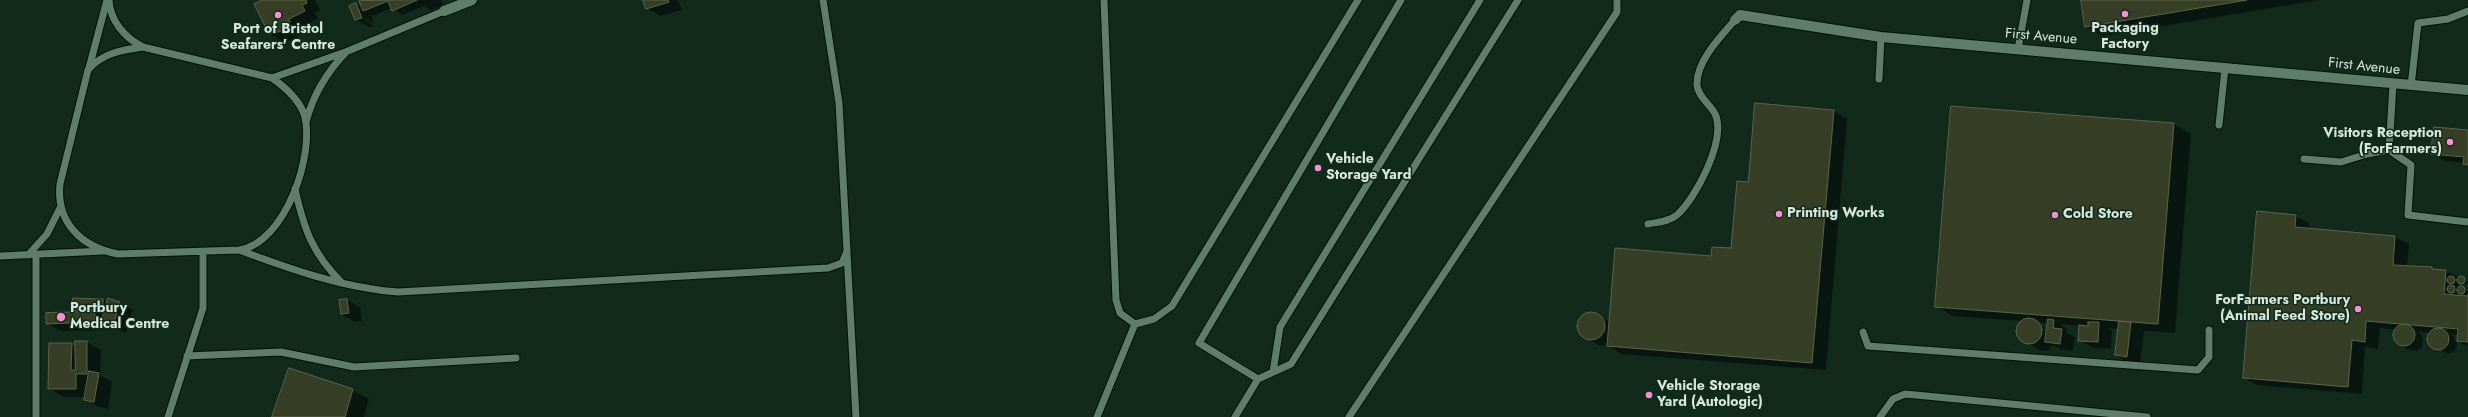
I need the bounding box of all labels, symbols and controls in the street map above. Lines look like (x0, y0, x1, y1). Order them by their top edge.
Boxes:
marker: Packaging Factory (2120, 9, 2130, 19)
marker: Port of Bristol Seafarers' Centre (273, 10, 283, 20)
place label: Packaging Factory (2091, 21, 2159, 54)
place label: Port of Bristol Seafarers' Centre (221, 22, 335, 54)
street label: First Avenue (2004, 25, 2078, 49)
street label: First Avenue (2327, 55, 2401, 79)
place label: Visitors Reception (ForFarmers) (2323, 126, 2442, 158)
marker: Visitors Reception (ForFarmers) (2445, 137, 2455, 147)
place label: Vehicle Storage Yard (1326, 152, 1411, 184)
marker: Vehicle Storage Yard (1313, 163, 1323, 173)
place label: Printing Works (1787, 206, 1884, 222)
place label: Cold Store (2063, 207, 2133, 223)
marker: Printing Works (1774, 209, 1784, 219)
marker: Cold Store (2050, 210, 2060, 220)
place label: ForFarmers Portbury (Animal Feed Store) (2215, 293, 2350, 326)
place label: Portbury Medical Centre (70, 301, 169, 334)
marker: ForFarmers Portbury (Animal Feed Store) (2353, 304, 2363, 314)
marker: Portbury Medical Centre (55, 311, 67, 323)
place label: Vehicle Storage Yard (Autologic) (1657, 379, 1763, 412)
marker: Vehicle Storage Yard (Autologic) (1644, 390, 1654, 400)

